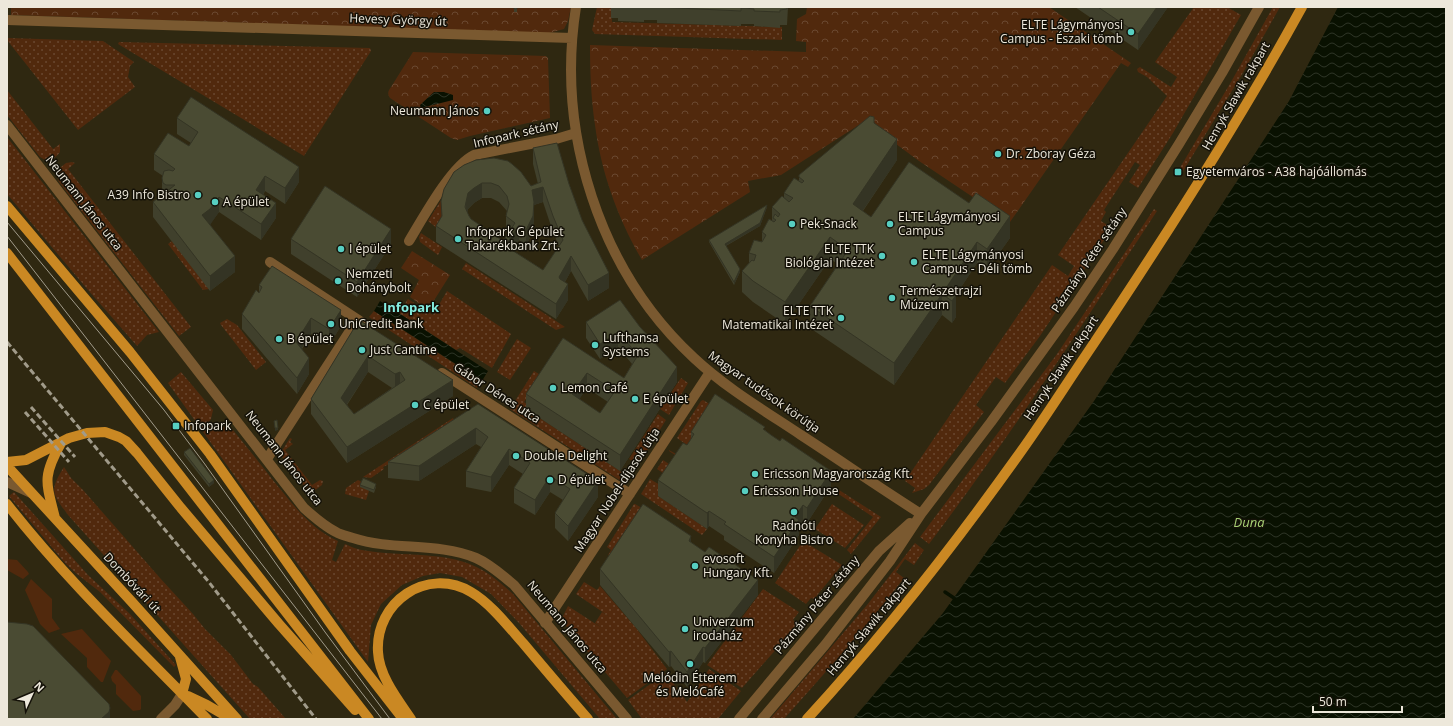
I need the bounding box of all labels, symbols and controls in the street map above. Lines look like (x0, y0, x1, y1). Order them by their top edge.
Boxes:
street label: Hevesy György út (349, 9, 447, 30)
place label: ELTE Lágymányosi Campus - Északi tömb (1000, 16, 1123, 47)
marker: ELTE Lágymányosi Campus - Északi tömb (1126, 27, 1136, 37)
street label: Henryk Sławik rakpart (1198, 39, 1274, 153)
place label: Neumann János (390, 102, 479, 119)
marker: Neumann János (482, 106, 492, 116)
street label: Infopark sétány (472, 115, 561, 152)
place label: Dr. Zboray Géza (1006, 145, 1096, 162)
marker: Dr. Zboray Géza (993, 149, 1003, 159)
street label: Neumann János utca (42, 152, 127, 254)
place label: Egyetemváros - A38 hajóállomás (1186, 163, 1367, 180)
marker: Egyetemváros - A38 hajóállomás (1173, 167, 1183, 177)
place label: A39 Info Bistro (108, 186, 190, 203)
marker: A39 Info Bistro (193, 190, 203, 200)
place label: A épület (223, 193, 269, 210)
marker: A épület (210, 197, 220, 207)
street label: Pázmány Péter sétány (1047, 203, 1131, 316)
place label: ELTE Lágymányosi Campus (898, 208, 1000, 239)
place label: Pek-Snack (800, 215, 857, 232)
marker: Pek-Snack (787, 219, 797, 229)
marker: ELTE Lágymányosi Campus (885, 219, 895, 229)
place label: Infopark G épület Takarékbank Zrt. (466, 223, 564, 254)
marker: Infopark G épület Takarékbank Zrt. (453, 234, 463, 244)
place label: I épület (349, 240, 391, 257)
place label: ELTE TTK Biológiai Intézet (785, 240, 875, 271)
marker: I épület (336, 244, 346, 254)
place label: ELTE Lágymányosi Campus - Déli tömb (922, 246, 1032, 277)
marker: ELTE TTK Biológiai Intézet (877, 251, 887, 261)
marker: ELTE Lágymányosi Campus - Déli tömb (909, 257, 919, 267)
place label: Nemzeti Dohánybolt (346, 265, 411, 296)
marker: Nemzeti Dohánybolt (333, 276, 343, 286)
place label: Természetrajzi Múzeum (900, 282, 982, 313)
marker: Természetrajzi Múzeum (887, 293, 897, 303)
district label: Infopark (383, 298, 440, 316)
place label: ELTE TTK Matematikai Intézet (722, 302, 834, 333)
street label: Henryk Sławik rakpart (1019, 312, 1102, 423)
marker: ELTE TTK Matematikai Intézet (836, 313, 846, 323)
place label: UniCredit Bank (339, 315, 424, 332)
marker: UniCredit Bank (326, 319, 336, 329)
place label: Lufthansa Systems (603, 329, 659, 360)
place label: B épület (287, 330, 333, 347)
marker: B épület (274, 334, 284, 344)
marker: Lufthansa Systems (590, 340, 600, 350)
place label: Just Cantine (369, 341, 437, 358)
marker: Just Cantine (357, 345, 367, 355)
street label: Magyar tudósok körútja (705, 346, 824, 437)
street label: Gábor Dénes utca (451, 358, 544, 427)
place label: Lemon Café (561, 379, 628, 396)
marker: Lemon Café (548, 383, 558, 393)
place label: E épület (643, 390, 688, 407)
marker: E épület (630, 394, 640, 404)
place label: C épület (423, 396, 469, 413)
marker: C épület (410, 400, 420, 410)
street label: Neumann János utca (242, 407, 327, 509)
place label: Infopark (184, 417, 232, 434)
marker: Infopark (171, 421, 181, 431)
street label: Magyar Nobel-díjasok útja (570, 424, 663, 555)
place label: Double Delight (524, 447, 607, 464)
marker: Double Delight (511, 451, 521, 461)
place label: Ericsson Magyarország Kft. (763, 465, 913, 482)
marker: Ericsson Magyarország Kft. (750, 469, 760, 479)
place label: D épület (558, 471, 605, 488)
marker: D épület (545, 475, 555, 485)
place label: Ericsson House (753, 482, 839, 499)
marker: Ericsson House (740, 486, 750, 496)
marker: Radnóti Konyha Bistro (789, 507, 799, 517)
water label: Duna (1233, 513, 1265, 531)
place label: Radnóti Konyha Bistro (755, 517, 833, 548)
street label: Dombóvári út (100, 549, 165, 617)
place label: evosoft Hungary Kft. (703, 550, 773, 581)
street label: Pázmány Péter sétány (770, 551, 863, 657)
marker: evosoft Hungary Kft. (690, 561, 700, 571)
street label: Henryk Sławik rakpart (823, 574, 914, 679)
street label: Neumann János utca (524, 577, 611, 677)
place label: Univerzum irodaház (693, 613, 754, 644)
marker: Univerzum irodaház (680, 624, 690, 634)
marker: Melódin Étterem és MelóCafé (685, 659, 695, 669)
place label: Melódin Étterem és MelóCafé (643, 669, 737, 700)
north arrow (12, 674, 52, 714)
text: N (31, 678, 48, 695)
scale bar (1313, 688, 1402, 714)
text: 50 m (1319, 693, 1347, 710)

